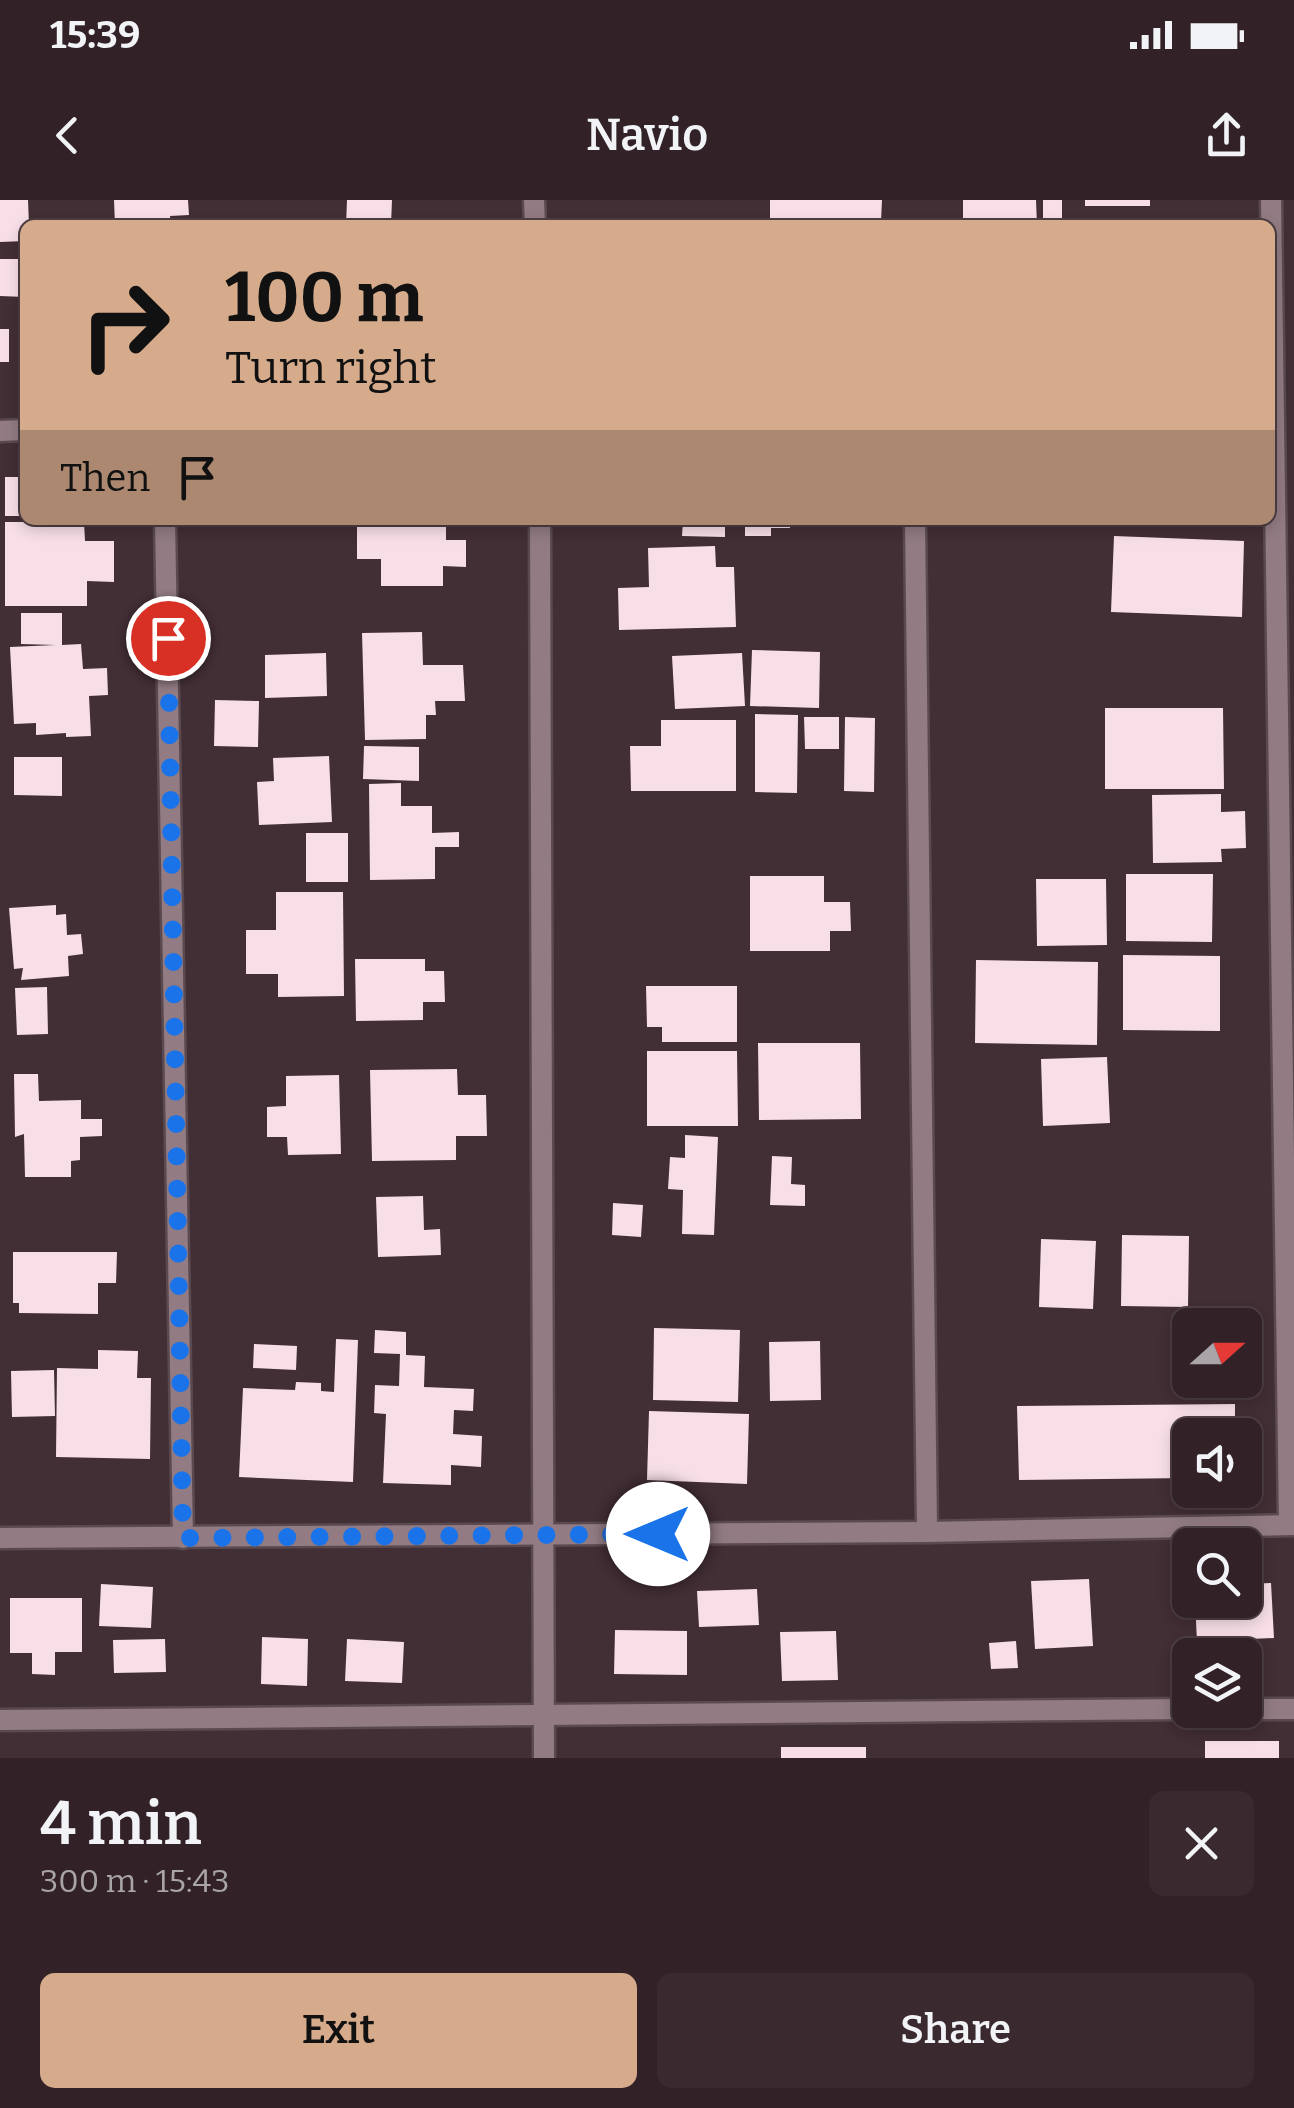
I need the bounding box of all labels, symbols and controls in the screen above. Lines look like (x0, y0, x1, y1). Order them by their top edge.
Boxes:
text: 15:39 (50, 12, 140, 58)
icon: back (40, 108, 95, 163)
text: Navio (586, 108, 708, 162)
icon: share (1199, 108, 1254, 163)
text: 100 m (225, 256, 424, 340)
icon: right (60, 260, 190, 390)
text: Turn right (225, 341, 437, 395)
icon: arrive (170, 450, 225, 505)
text: Then (60, 455, 150, 501)
pin (126, 596, 211, 681)
icon: arrive (141, 611, 196, 666)
north arrow (1172, 1308, 1262, 1398)
map controls (1172, 1308, 1262, 1728)
button: sound (1172, 1418, 1262, 1508)
position arrow (606, 1482, 710, 1586)
button: search (1172, 1528, 1262, 1618)
button: layers (1172, 1638, 1262, 1728)
text: 4 min (40, 1788, 202, 1860)
button: close (1149, 1791, 1254, 1896)
text: 300 m · 15:43 (40, 1862, 230, 1900)
button: Exit (40, 1973, 637, 2088)
button: Share (657, 1973, 1254, 2088)

